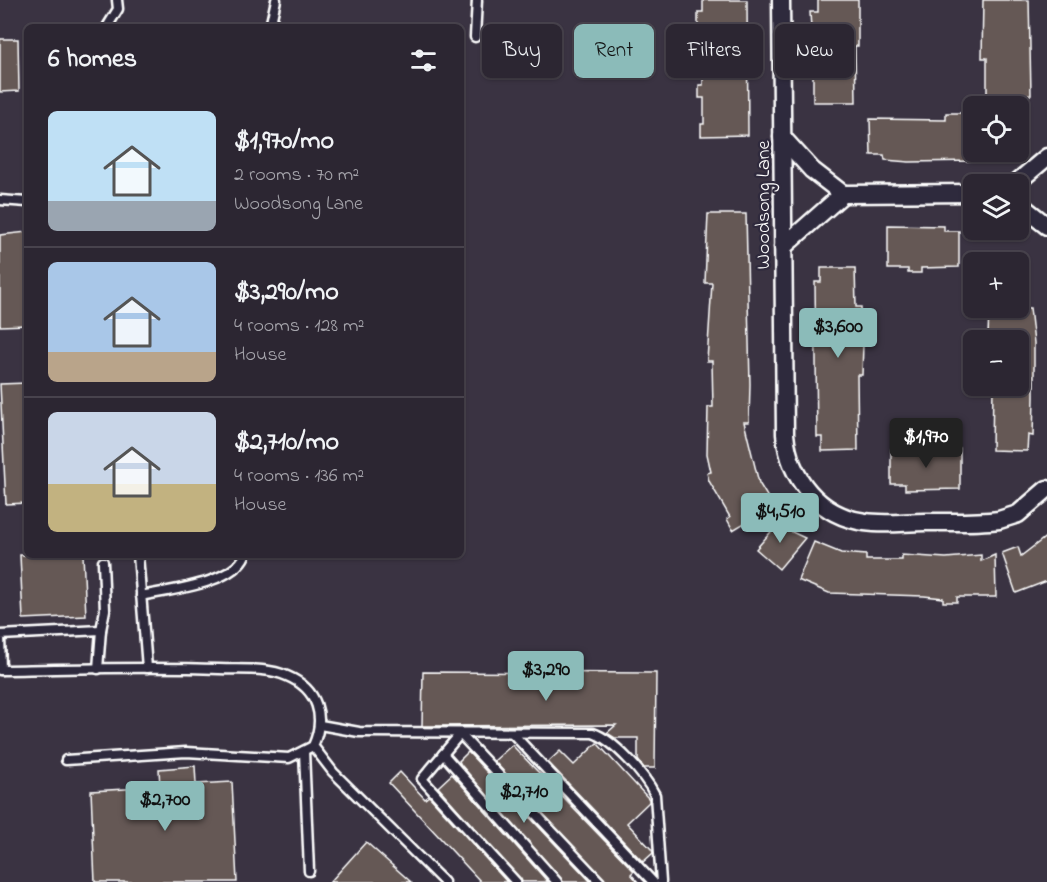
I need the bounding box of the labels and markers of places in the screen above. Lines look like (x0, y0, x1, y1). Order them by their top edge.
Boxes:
pin: $3,600 (789, 308, 887, 359)
pin: $1,970 (877, 418, 975, 469)
pin: $4,510 (731, 493, 829, 544)
pin: $3,290 (497, 651, 595, 702)
pin: $2,710 (475, 773, 573, 824)
pin: $2,700 (116, 781, 214, 832)

